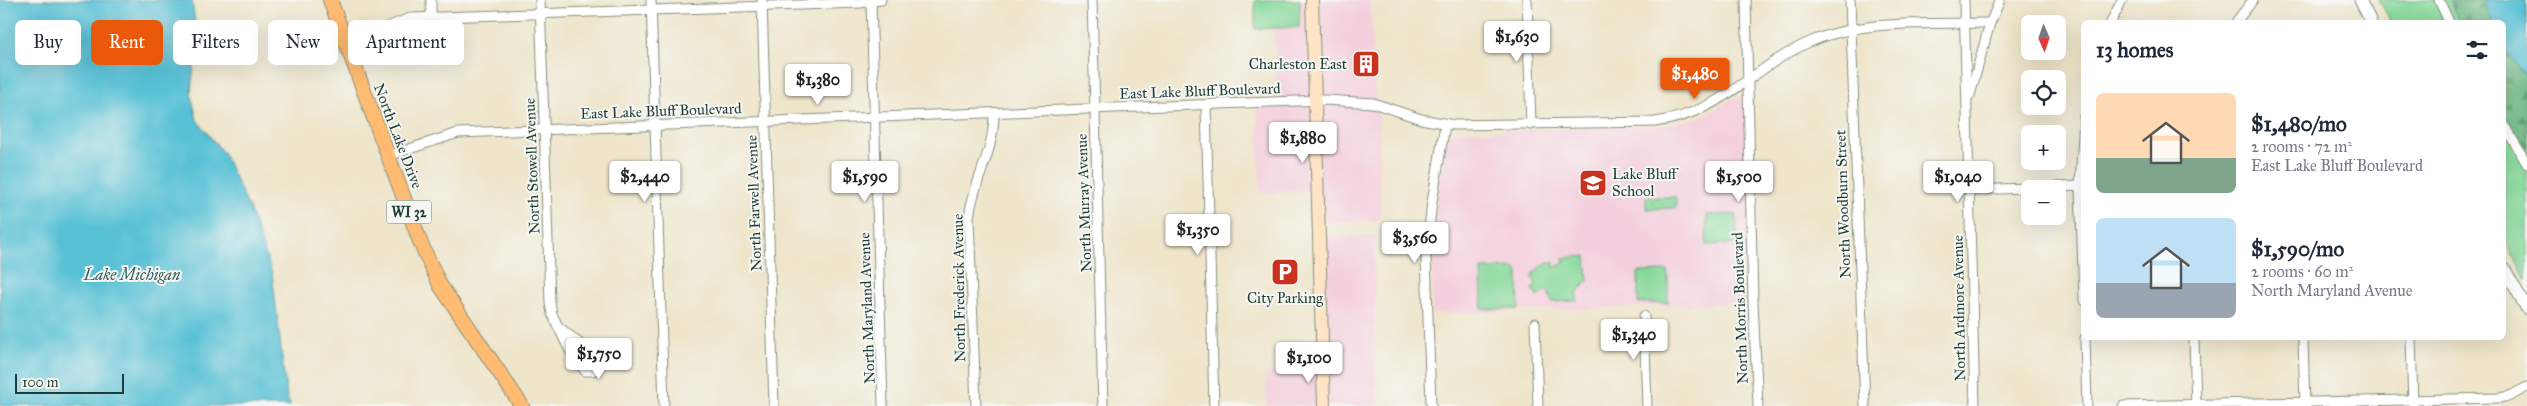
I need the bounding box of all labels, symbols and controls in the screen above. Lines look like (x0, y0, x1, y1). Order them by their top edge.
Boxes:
north arrow (2021, 15, 2066, 60)
map controls (2021, 15, 2066, 225)
chip: Buy (15, 20, 81, 65)
chip: Rent (91, 20, 163, 65)
chip: Filters (173, 20, 258, 65)
chip: New (268, 20, 338, 65)
chip: Apartment (348, 20, 464, 65)
pin: $1,630 (1476, 20, 1558, 63)
text: $1,630 (1495, 27, 1539, 46)
icon: filters (2463, 36, 2491, 64)
text: 13 homes (2096, 37, 2173, 63)
building icon: Charleston East (1351, 49, 1381, 79)
place label: Charleston East (1249, 55, 1348, 73)
pin: $1,480 (1654, 58, 1736, 100)
pin: $1,380 (777, 64, 859, 106)
text: $1,480 (1671, 64, 1719, 83)
text: $1,380 (796, 70, 840, 89)
button: locate (2021, 70, 2066, 115)
street label: East Lake Bluff Boulevard (1119, 79, 1281, 103)
street label: North Lake Drive (370, 81, 426, 191)
street label: North Stowell Avenue (521, 97, 543, 235)
street label: East Lake Bluff Boulevard (580, 99, 742, 123)
text: $1,480/mo (2251, 111, 2347, 137)
icon: home (2136, 113, 2196, 173)
pin: $1,880 (1262, 121, 1344, 164)
button: + (2021, 125, 2066, 170)
text: $1,880 (1280, 128, 1326, 147)
street label: North Woodburn Street (1831, 129, 1855, 279)
street label: North Murray Avenue (1073, 133, 1095, 273)
street label: North Farwell Avenue (743, 135, 765, 271)
text: 2 rooms · 72 m² (2251, 137, 2352, 156)
text: East Lake Bluff Boulevard (2251, 156, 2423, 175)
pin: $2,440 (604, 160, 686, 203)
pin: $1,590 (824, 160, 906, 203)
pin: $1,500 (1698, 160, 1780, 203)
pin: $1,040 (1917, 160, 1999, 203)
place label: Lake Bluff School (1612, 165, 1680, 200)
text: $2,440 (620, 167, 670, 186)
text: $1,590 (842, 167, 888, 186)
text: $1,500 (1716, 167, 1762, 186)
text: $1,040 (1934, 167, 1982, 186)
school or university icon: Lake Bluff School (1578, 168, 1608, 198)
button: − (2021, 180, 2066, 225)
road number: WI 32 (386, 200, 432, 223)
street label: North Frederick Avenue (949, 213, 969, 363)
pin: $1,350 (1157, 214, 1239, 256)
text: $1,350 (1176, 220, 1220, 239)
pin: $3,560 (1374, 222, 1456, 264)
text: $3,560 (1393, 228, 1437, 247)
street label: North Morris Boulevard (1728, 231, 1752, 384)
street label: North Maryland Avenue (855, 232, 879, 384)
street label: North Ardmore Avenue (1949, 235, 1969, 381)
text: $1,590/mo (2251, 236, 2344, 262)
icon: home (2136, 238, 2196, 298)
parking icon: City Parking (1270, 257, 1300, 287)
text: 2 rooms · 60 m² (2251, 262, 2353, 281)
water label: Lake Michigan (83, 265, 181, 284)
text: North Maryland Avenue (2251, 281, 2412, 300)
place label: City Parking (1247, 289, 1324, 307)
pin: $1,340 (1593, 318, 1675, 361)
text: $1,340 (1612, 325, 1656, 344)
pin: $1,750 (558, 338, 640, 380)
pin: $1,100 (1268, 342, 1350, 384)
text: $1,750 (577, 344, 621, 363)
text: $1,100 (1287, 348, 1331, 367)
scale bar (15, 371, 124, 394)
text: 100 m (22, 374, 59, 391)

